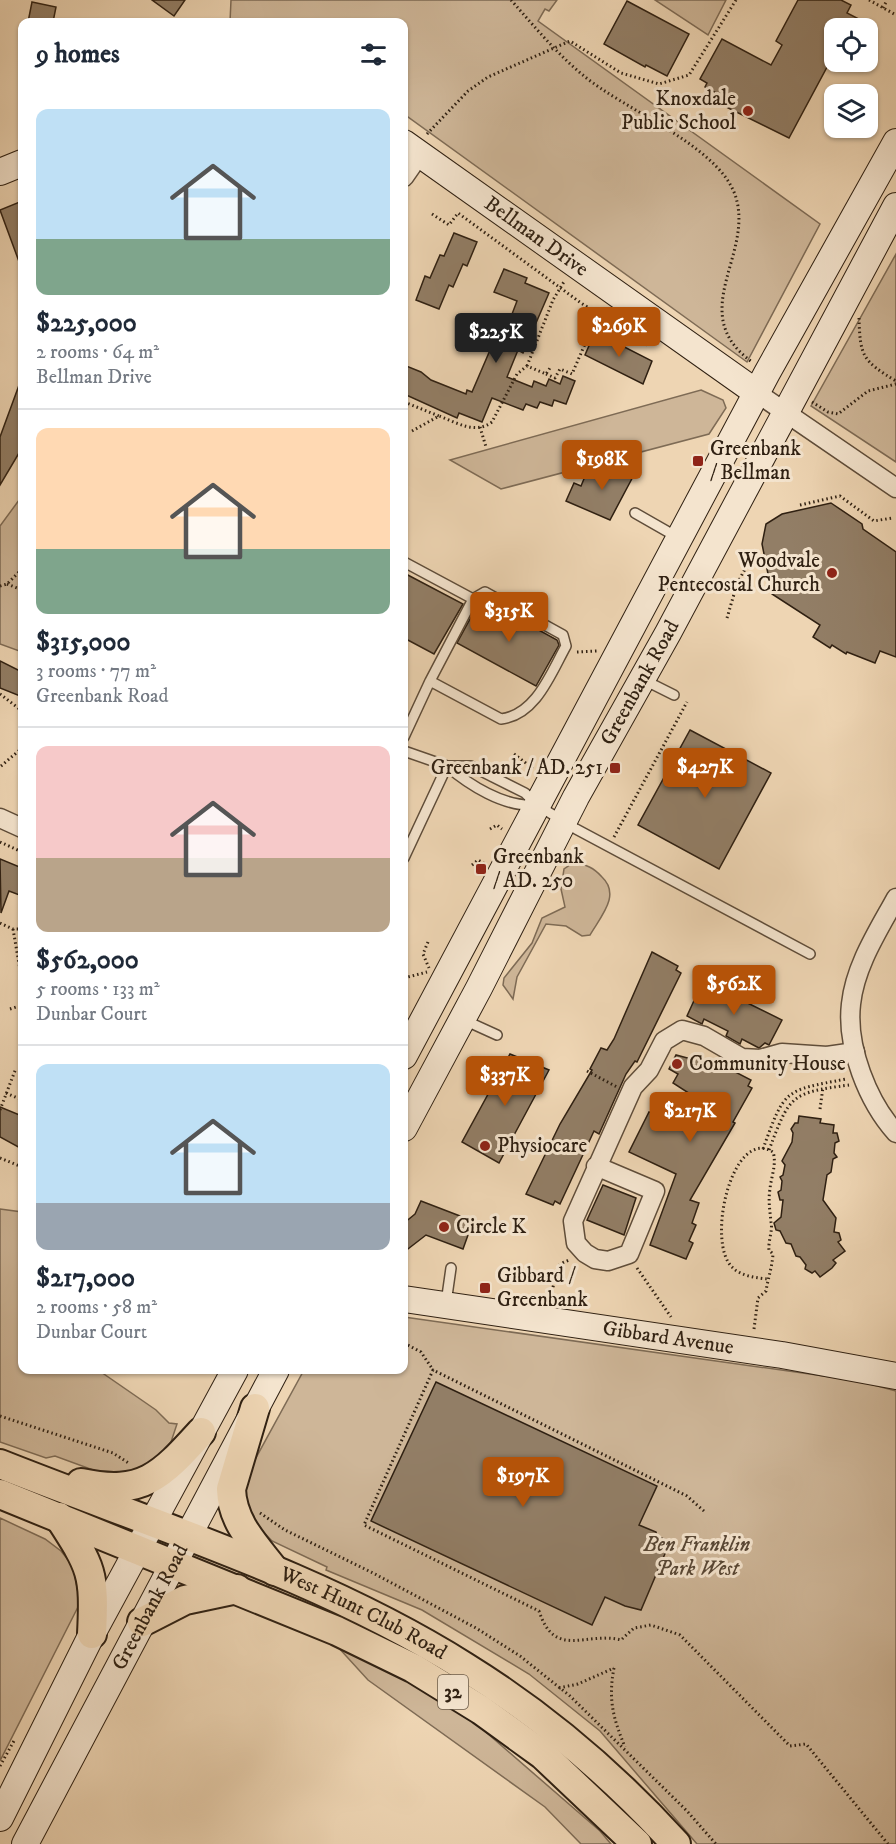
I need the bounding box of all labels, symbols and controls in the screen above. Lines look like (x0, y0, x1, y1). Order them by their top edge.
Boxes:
map controls (824, 18, 878, 138)
button: locate (824, 18, 878, 72)
text: 9 homes (36, 38, 120, 71)
icon: filters (357, 38, 390, 71)
button: layers (824, 84, 878, 138)
place label: Knoxdale Public School (621, 86, 737, 136)
marker: Knoxdale Public School (741, 104, 755, 118)
icon: home (159, 148, 267, 256)
street label: Bellman Drive (479, 191, 594, 283)
text: $225,000 (36, 307, 137, 340)
pin: $269K (577, 307, 661, 358)
pin: $225K (454, 313, 538, 364)
text: $269K (591, 314, 647, 339)
text: $225K (469, 320, 523, 345)
text: 2 rooms · 64 m² (36, 340, 159, 365)
text: Bellman Drive (36, 365, 152, 390)
place label: Greenbank / Bellman (710, 436, 802, 486)
pin: $198K (560, 440, 644, 491)
text: $198K (576, 447, 628, 472)
marker: Greenbank / Bellman (691, 454, 705, 468)
icon: home (159, 467, 267, 575)
place label: Woodvale Pentecostal Church (658, 548, 820, 598)
marker: Woodvale Pentecostal Church (825, 566, 839, 580)
pin: $315K (467, 592, 551, 643)
text: $315K (484, 599, 534, 624)
street label: Greenbank Road (595, 615, 686, 750)
text: $315,000 (36, 626, 130, 659)
text: 3 rooms · 77 m² (36, 659, 156, 684)
text: Greenbank Road (36, 684, 168, 709)
pin: $427K (663, 748, 747, 799)
place label: Greenbank / AD. 251 (431, 755, 603, 781)
text: $427K (677, 755, 733, 780)
marker: Greenbank / AD. 251 (608, 761, 622, 775)
icon: home (159, 785, 267, 893)
place label: Greenbank / AD. 250 (493, 844, 585, 894)
marker: Greenbank / AD. 250 (474, 862, 488, 876)
text: $562,000 (36, 944, 139, 977)
pin: $562K (692, 965, 776, 1016)
text: $562K (706, 972, 762, 997)
text: 5 rooms · 133 m² (36, 977, 160, 1002)
text: Dunbar Court (36, 1002, 147, 1027)
place label: Community House (689, 1051, 846, 1077)
pin: $337K (463, 1056, 547, 1107)
marker: Community House (670, 1057, 684, 1071)
text: $337K (480, 1063, 530, 1088)
pin: $217K (648, 1092, 732, 1143)
text: $217K (664, 1099, 716, 1124)
icon: home (159, 1103, 267, 1211)
place label: Physiocare (497, 1133, 587, 1159)
marker: Physiocare (478, 1139, 492, 1153)
place label: Circle K (456, 1214, 527, 1240)
marker: Circle K (437, 1220, 451, 1234)
text: $217,000 (36, 1262, 135, 1295)
place label: Gibbard / Greenbank (497, 1263, 589, 1313)
marker: Gibbard / Greenbank (478, 1281, 492, 1295)
text: 2 rooms · 58 m² (36, 1295, 157, 1320)
street label: Gibbard Avenue (601, 1316, 736, 1361)
text: Dunbar Court (36, 1320, 147, 1345)
pin: $197K (481, 1457, 565, 1508)
text: $197K (497, 1464, 549, 1489)
park label: Ben Franklin Park West (643, 1532, 751, 1582)
street label: Greenbank Road (106, 1539, 195, 1675)
street label: West Hunt Club Road (275, 1561, 452, 1666)
road number: 32 (438, 1675, 468, 1709)

